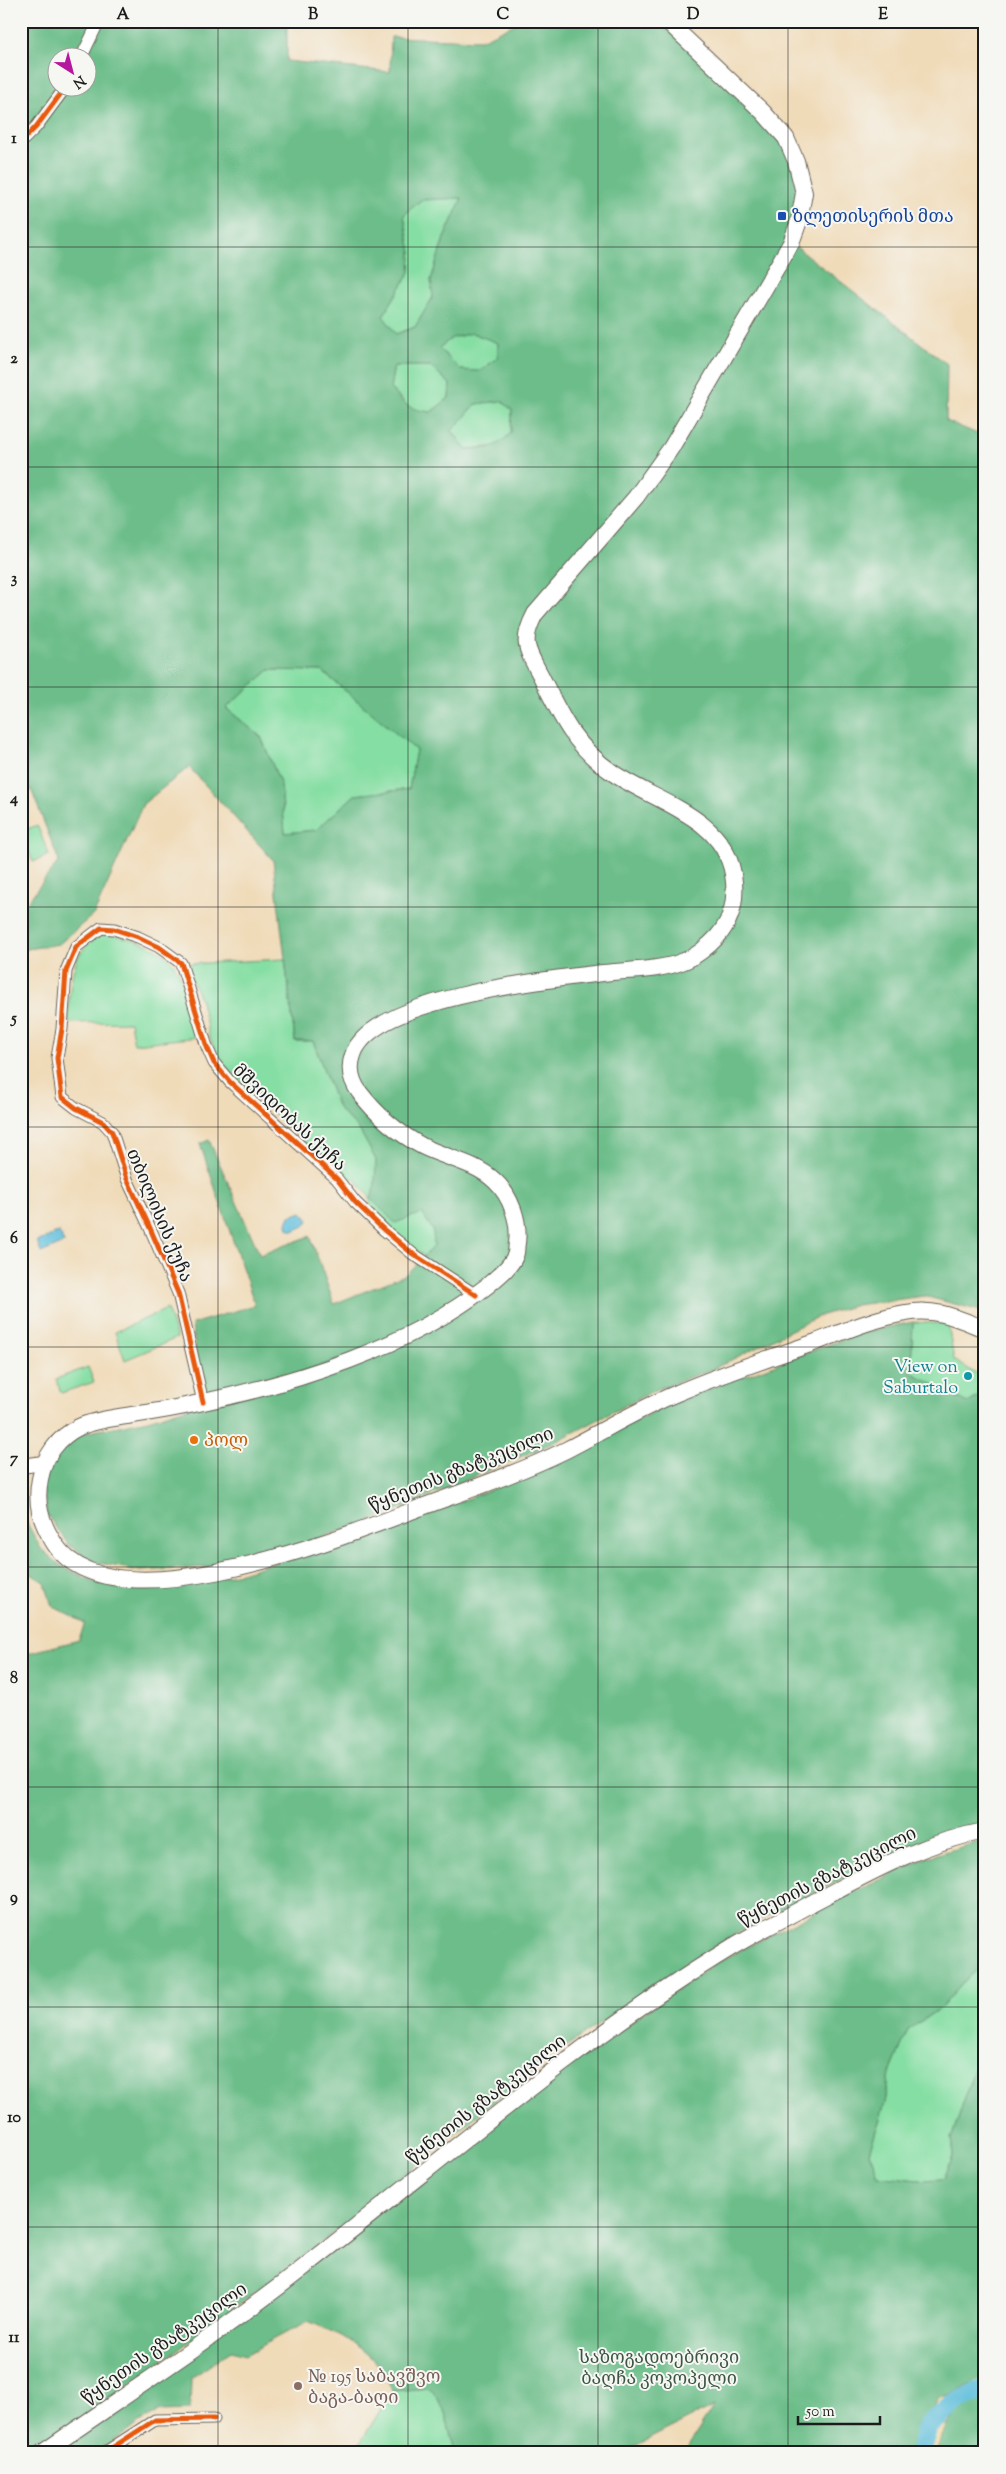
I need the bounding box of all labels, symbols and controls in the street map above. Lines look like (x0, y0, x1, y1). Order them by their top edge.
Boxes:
text: A (117, 4, 130, 27)
text: B (308, 4, 318, 27)
text: C (497, 4, 510, 27)
text: D (687, 4, 700, 27)
text: E (878, 4, 888, 27)
north arrow (48, 48, 98, 98)
text: N (68, 70, 89, 92)
text: 1 (11, 128, 17, 151)
place label: ზლეთისერის მთა (792, 205, 954, 231)
marker: ზლეთისერის მთა (776, 210, 788, 222)
text: 2 (10, 348, 18, 371)
text: 3 (11, 568, 18, 591)
text: 4 (9, 788, 18, 811)
text: 5 (9, 1008, 17, 1031)
street label: მშვიდობას ქუჩა (226, 1059, 351, 1178)
street label: თბილისის ქუჩა (118, 1145, 198, 1287)
text: 6 (10, 1228, 18, 1251)
place label: View on Saburtalo (883, 1355, 958, 1402)
marker: View on Saburtalo (962, 1370, 974, 1382)
street label: წყნეთის გზატკეცილი (365, 1422, 558, 1520)
place label: პოლ (204, 1429, 248, 1455)
marker: პოლ (188, 1434, 200, 1446)
text: 7 (10, 1448, 19, 1471)
text: 8 (10, 1668, 18, 1691)
street label: წყნეთის გზატკეცილი (734, 1821, 922, 1934)
text: 9 (10, 1887, 18, 1910)
street label: წყნეთის გზატკეცილი (402, 2030, 573, 2172)
text: 10 (7, 2107, 21, 2130)
street label: წყნეთის გზატკეცილი (77, 2277, 253, 2412)
text: 11 (9, 2327, 20, 2350)
park label: საზოგადოებრივი ბაღჩა კოკოპელი (579, 2346, 739, 2393)
place label: № 195 საბავშვო ბაგა-ბაღი (308, 2365, 441, 2412)
marker: № 195 საბავშვო ბაგა-ბაღი (292, 2380, 304, 2392)
scale bar (798, 2394, 881, 2426)
text: 50 m (805, 2402, 835, 2423)

